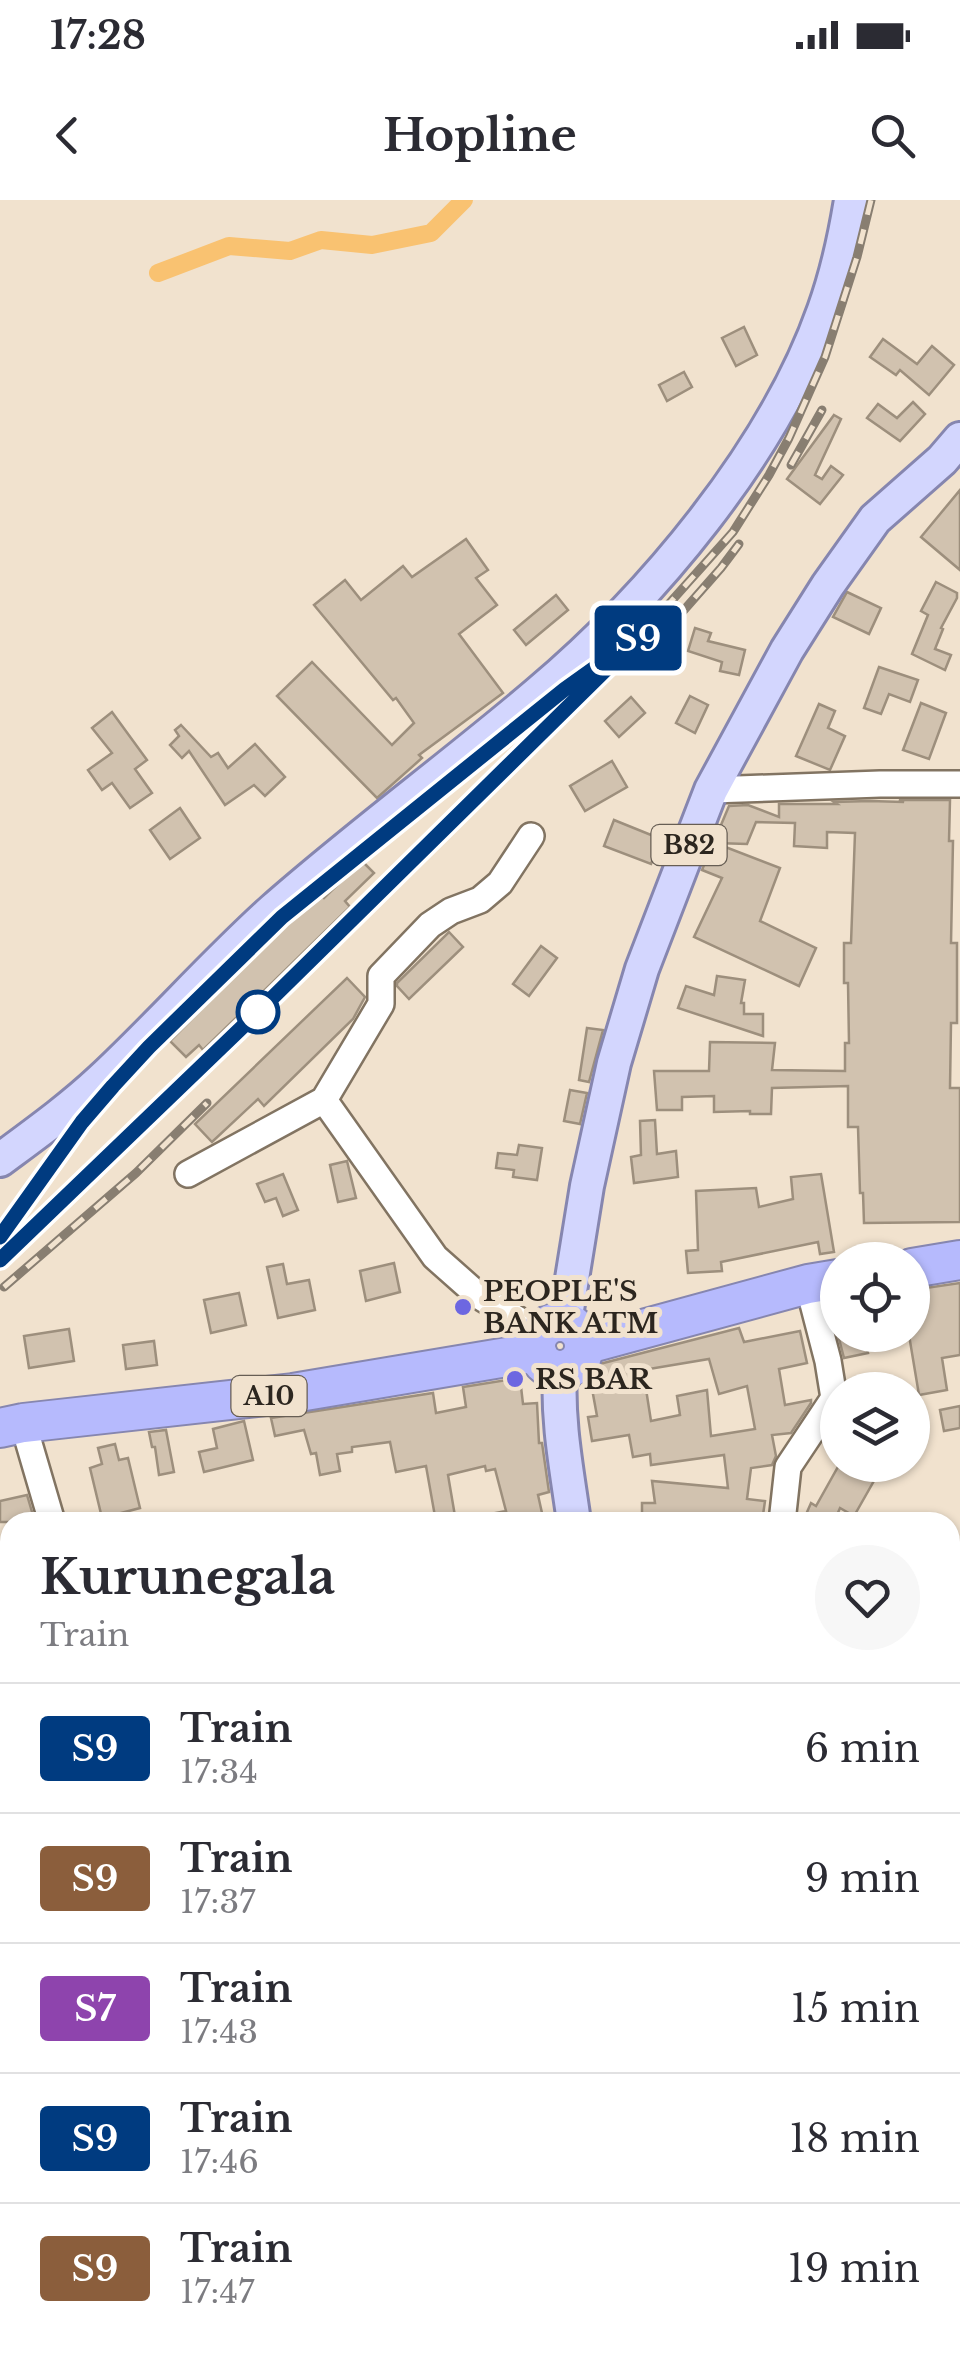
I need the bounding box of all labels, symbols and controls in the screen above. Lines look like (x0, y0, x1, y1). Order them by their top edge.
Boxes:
text: 17:28 (50, 12, 146, 59)
text: Hopline (383, 107, 577, 163)
icon: back (40, 108, 95, 163)
icon: search (865, 108, 920, 163)
line badge: S9 (593, 606, 683, 670)
text: S9 (615, 617, 661, 660)
road number: B82 (652, 825, 726, 865)
unlabelled marker (237, 991, 279, 1033)
map controls (820, 1242, 930, 1482)
button: locate (820, 1242, 930, 1352)
place label: PEOPLE'S BANK ATM (483, 1274, 658, 1341)
marker: PEOPLE'S BANK ATM (452, 1296, 474, 1318)
place label: RS BAR (535, 1362, 652, 1397)
marker: RS BAR (504, 1368, 526, 1390)
button: layers (820, 1372, 930, 1482)
road number: A10 (232, 1376, 306, 1416)
button: heart (815, 1545, 920, 1650)
text: Kurunegala (40, 1547, 335, 1607)
text: Train (40, 1615, 129, 1655)
text: Train (180, 1705, 292, 1752)
text: 6 min (805, 1725, 920, 1772)
text: S9 (72, 1727, 118, 1770)
text: 17:34 (180, 1752, 258, 1792)
text: Train (180, 1835, 292, 1882)
text: 9 min (805, 1855, 920, 1902)
text: S9 (72, 1857, 118, 1900)
text: 17:37 (180, 1882, 255, 1922)
text: Train (180, 1965, 292, 2012)
text: 15 min (791, 1985, 920, 2032)
text: S7 (74, 1987, 116, 2030)
text: 17:43 (180, 2012, 258, 2052)
text: Train (180, 2095, 292, 2142)
text: 18 min (789, 2115, 920, 2162)
text: S9 (72, 2117, 118, 2160)
text: 17:46 (180, 2142, 259, 2182)
text: Train (180, 2225, 292, 2272)
text: 19 min (788, 2245, 920, 2292)
text: S9 (72, 2247, 118, 2290)
text: 17:47 (180, 2272, 254, 2312)

